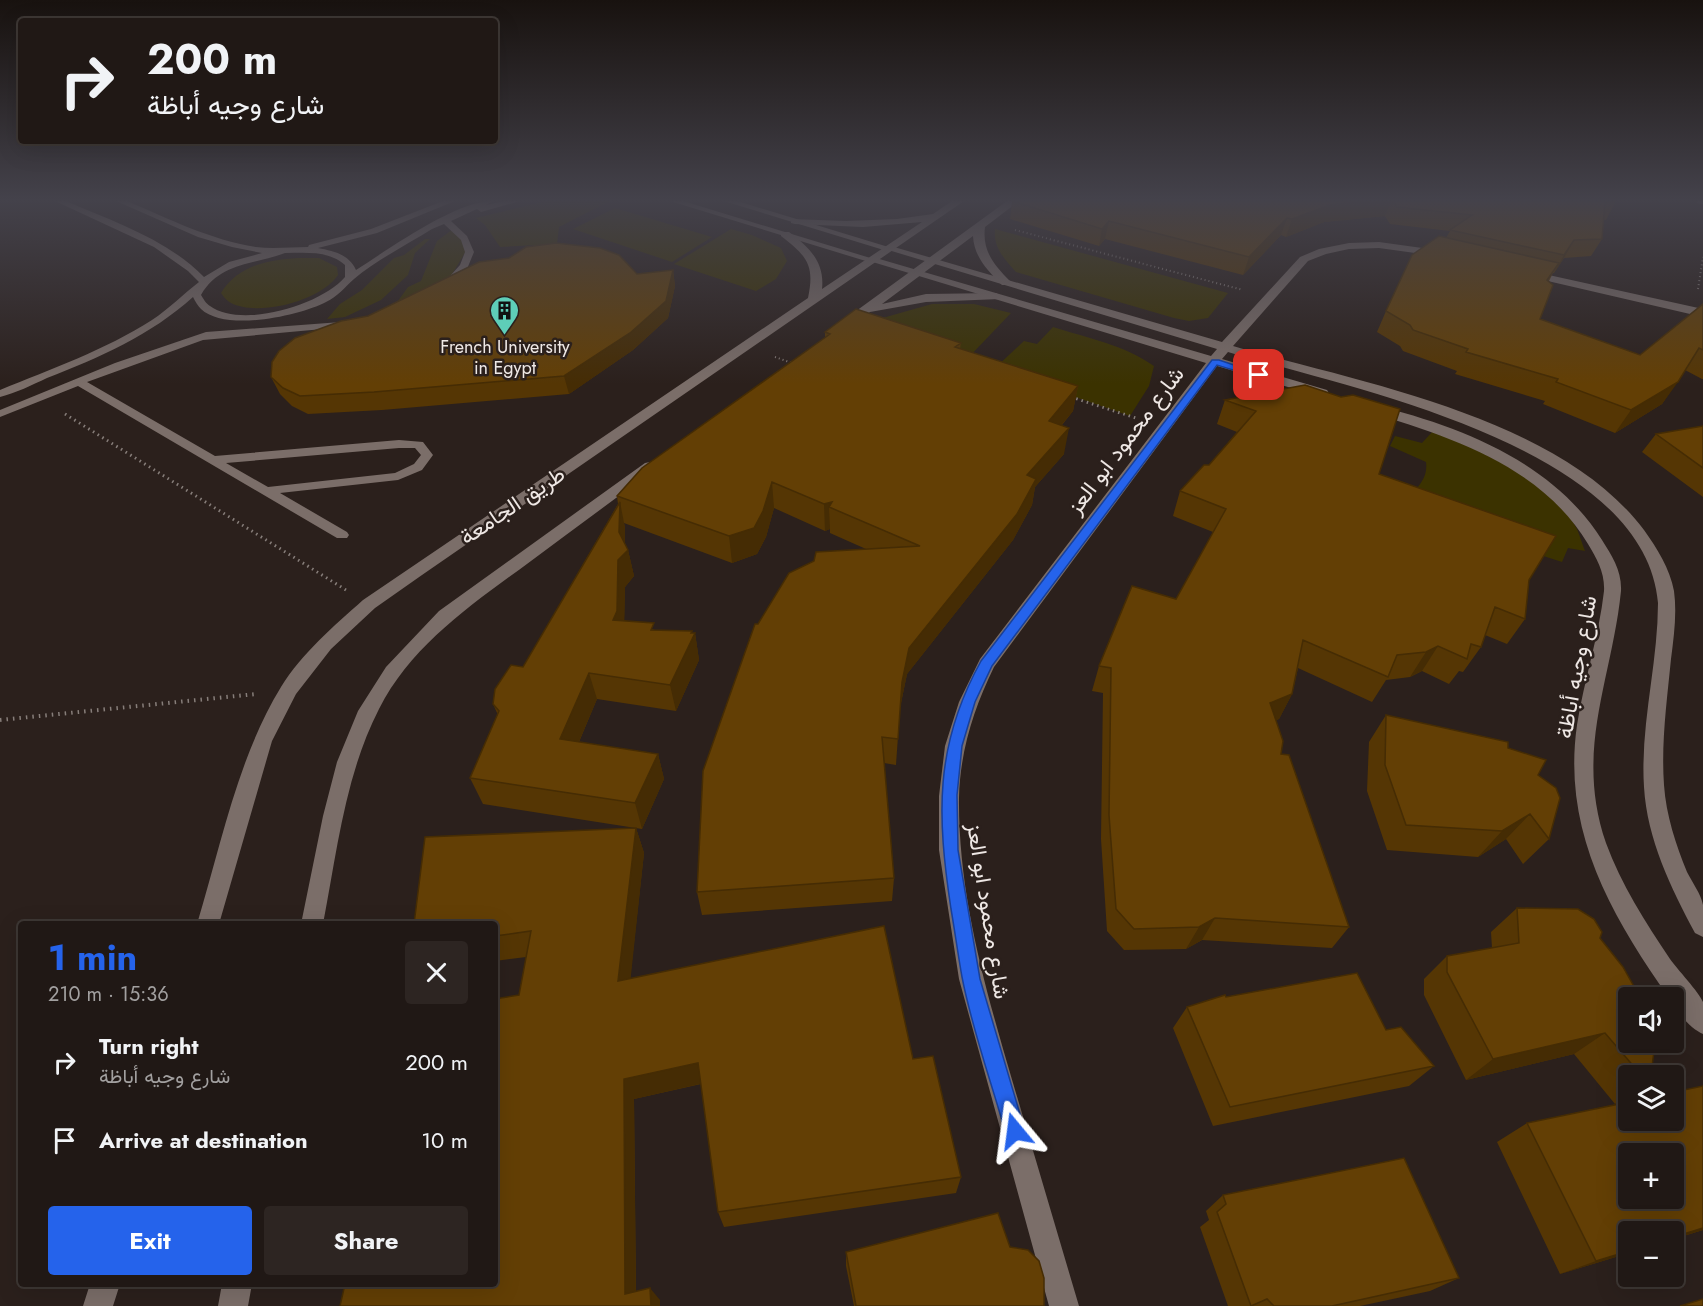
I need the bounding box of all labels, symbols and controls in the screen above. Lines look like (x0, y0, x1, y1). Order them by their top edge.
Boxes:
text: 200 m (147, 29, 277, 90)
icon: right (48, 42, 126, 120)
text: شارع وجيه أباظة (147, 85, 324, 124)
building icon: French University in Egypt (489, 294, 521, 336)
place label: French University in Egypt (440, 334, 570, 381)
pin (1233, 349, 1284, 400)
icon: arrive (1242, 358, 1275, 391)
street label: شارع محمود ابو العز (1058, 359, 1191, 521)
street label: طريق الجامعة (453, 458, 571, 552)
street label: شارع وجيه أباظة (1548, 593, 1604, 741)
street label: شارع محمود ابو العز (959, 820, 1019, 1001)
text: 1 min (48, 931, 137, 983)
button: close (405, 941, 468, 1004)
text: 210 m · 15:36 (48, 980, 169, 1009)
map controls (1618, 987, 1684, 1287)
button: sound (1618, 987, 1684, 1053)
text: Turn right (99, 1030, 199, 1062)
icon: right (48, 1046, 81, 1079)
text: 200 m (405, 1046, 468, 1078)
text: شارع وجيه أباظة (99, 1062, 230, 1091)
button: layers (1618, 1065, 1684, 1131)
position arrow (983, 1099, 1047, 1163)
icon: arrive (48, 1124, 81, 1157)
text: Arrive at destination (99, 1124, 308, 1156)
text: 10 m (421, 1124, 468, 1156)
button: + (1618, 1143, 1684, 1209)
button: Exit (48, 1206, 252, 1275)
button: Share (264, 1206, 468, 1275)
button: − (1618, 1221, 1684, 1287)

